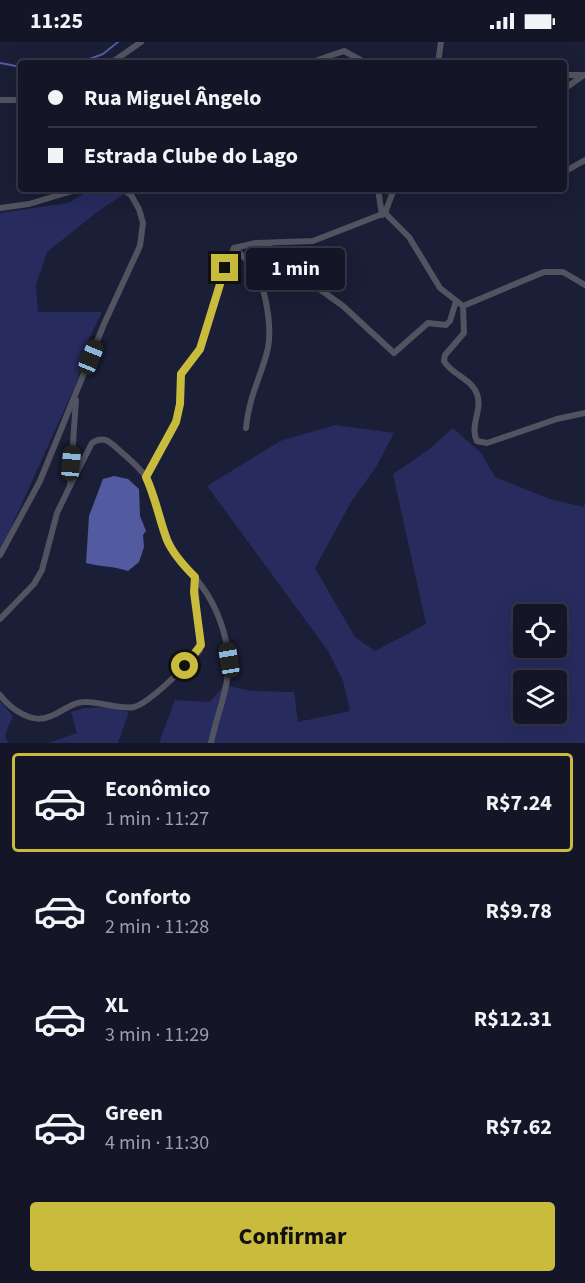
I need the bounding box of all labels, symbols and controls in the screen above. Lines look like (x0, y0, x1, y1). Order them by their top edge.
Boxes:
text: 11:25 (30, 5, 83, 37)
text: Rua Miguel Ângelo (84, 82, 262, 114)
text: Estrada Clube do Lago (84, 140, 298, 172)
callout: 1 min (246, 247, 345, 289)
route end (211, 254, 238, 281)
text: 1 min (271, 255, 320, 283)
car (76, 337, 106, 377)
car (60, 444, 82, 482)
map controls (513, 604, 567, 724)
button: locate (513, 604, 567, 658)
car (217, 641, 241, 679)
route start (171, 652, 198, 679)
button: layers (513, 670, 567, 724)
text: Econômico (105, 773, 210, 805)
icon: car (33, 776, 87, 830)
text: R$7.24 (485, 787, 552, 819)
text: 1 min · 11:27 (105, 805, 209, 833)
text: Conforto (105, 881, 191, 913)
icon: car (33, 884, 87, 938)
text: R$9.78 (485, 895, 552, 927)
text: 2 min · 11:28 (105, 913, 209, 941)
text: XL (105, 989, 129, 1021)
icon: car (33, 992, 87, 1046)
text: R$12.31 (474, 1003, 552, 1035)
text: 3 min · 11:29 (105, 1021, 209, 1049)
text: Green (105, 1097, 163, 1129)
icon: car (33, 1100, 87, 1154)
text: R$7.62 (485, 1111, 552, 1143)
text: 4 min · 11:30 (105, 1129, 209, 1157)
button: Confirmar (30, 1202, 555, 1271)

